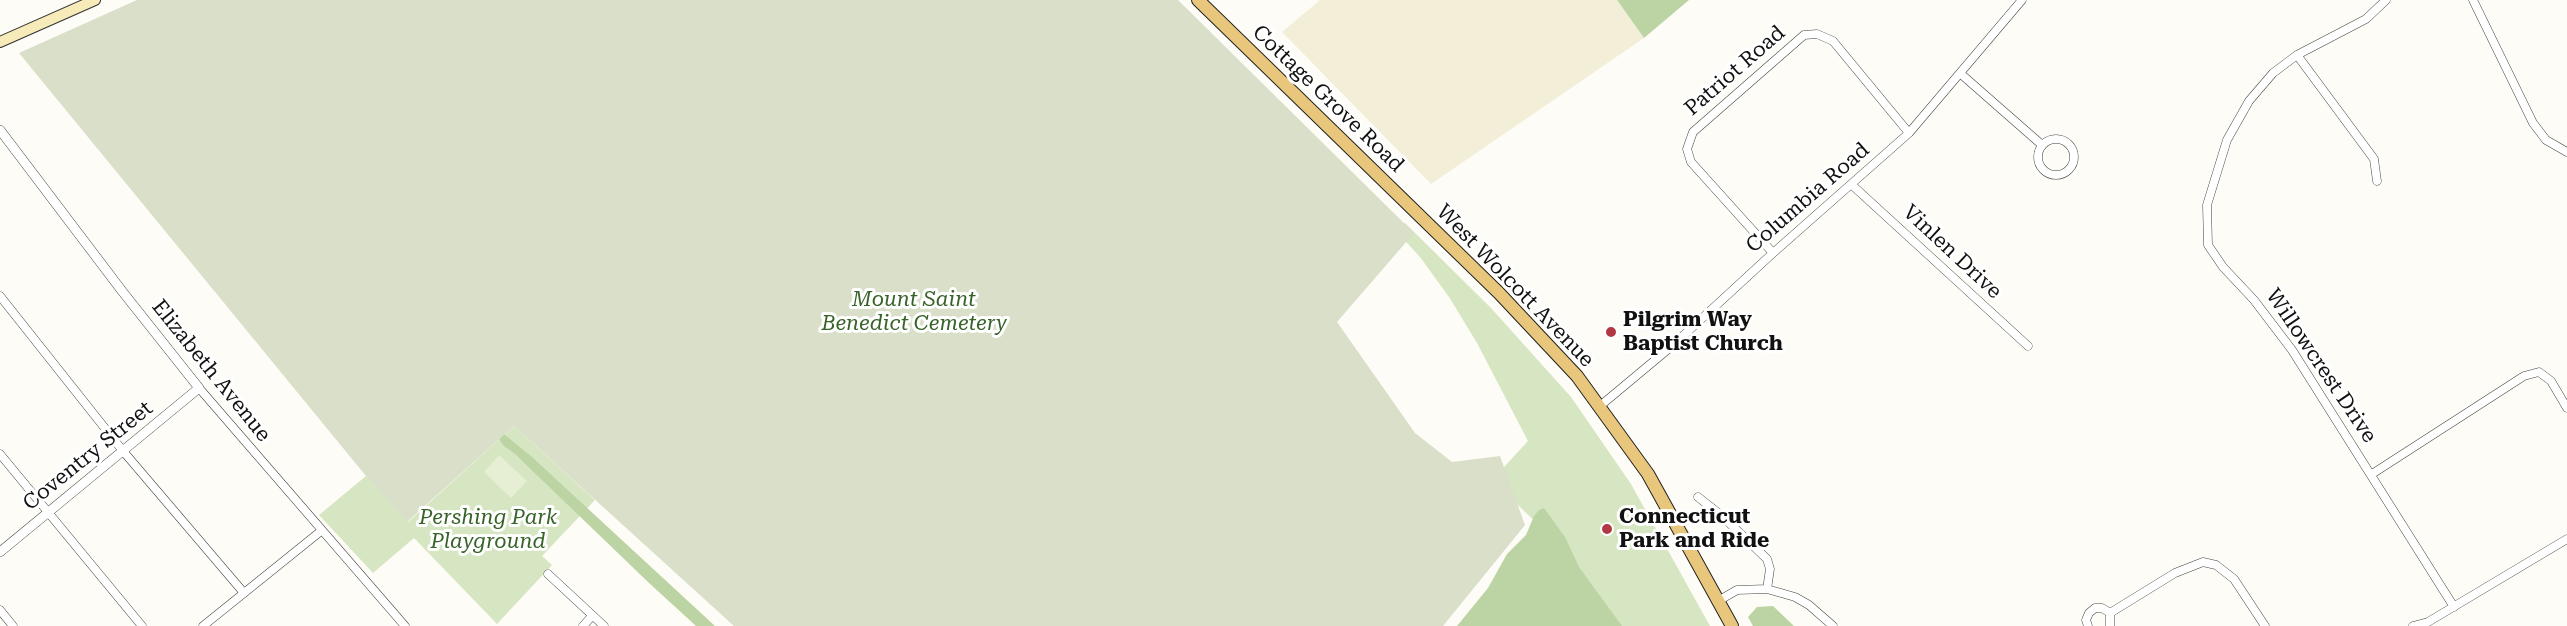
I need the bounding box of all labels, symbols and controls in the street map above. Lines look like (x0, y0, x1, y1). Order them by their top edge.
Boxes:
street label: Cottage Grove Road (1247, 20, 1409, 178)
street label: Patriot Road (1680, 21, 1790, 121)
street label: Columbia Road (1741, 138, 1875, 258)
street label: West Wolcott Avenue (1431, 200, 1599, 372)
street label: Vinlen Drive (1897, 200, 2007, 304)
street label: Willowcrest Drive (2260, 284, 2382, 448)
park label: Mount Saint Benedict Cemetery (821, 287, 1007, 337)
street label: Elizabeth Avenue (146, 295, 276, 447)
place label: Pilgrim Way Baptist Church (1623, 307, 1783, 357)
marker: Pilgrim Way Baptist Church (1604, 325, 1618, 339)
street label: Coventry Street (18, 396, 158, 516)
place label: Connecticut Park and Ride (1619, 504, 1769, 554)
park label: Pershing Park Playground (419, 505, 557, 555)
marker: Connecticut Park and Ride (1600, 522, 1614, 536)

